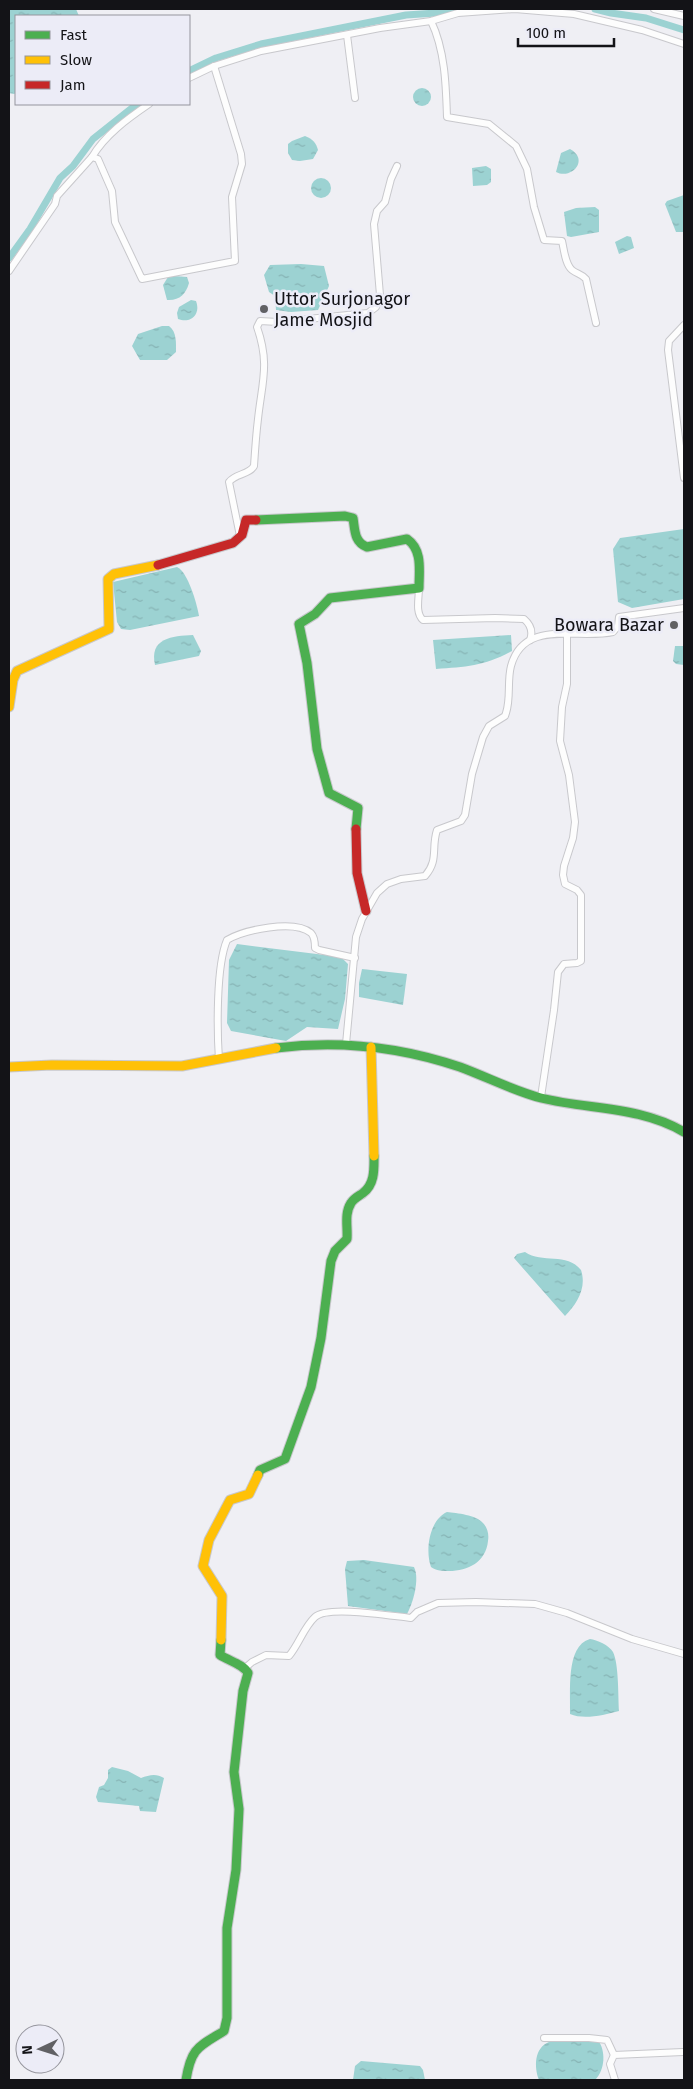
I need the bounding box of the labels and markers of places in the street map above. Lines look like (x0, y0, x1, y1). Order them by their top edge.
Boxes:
place label: Uttor Surjonagor Jame Mosjid (274, 288, 410, 331)
marker: Uttor Surjonagor Jame Mosjid (258, 303, 270, 315)
place label: Bowara Bazar (554, 614, 664, 636)
marker: Bowara Bazar (668, 619, 680, 631)

